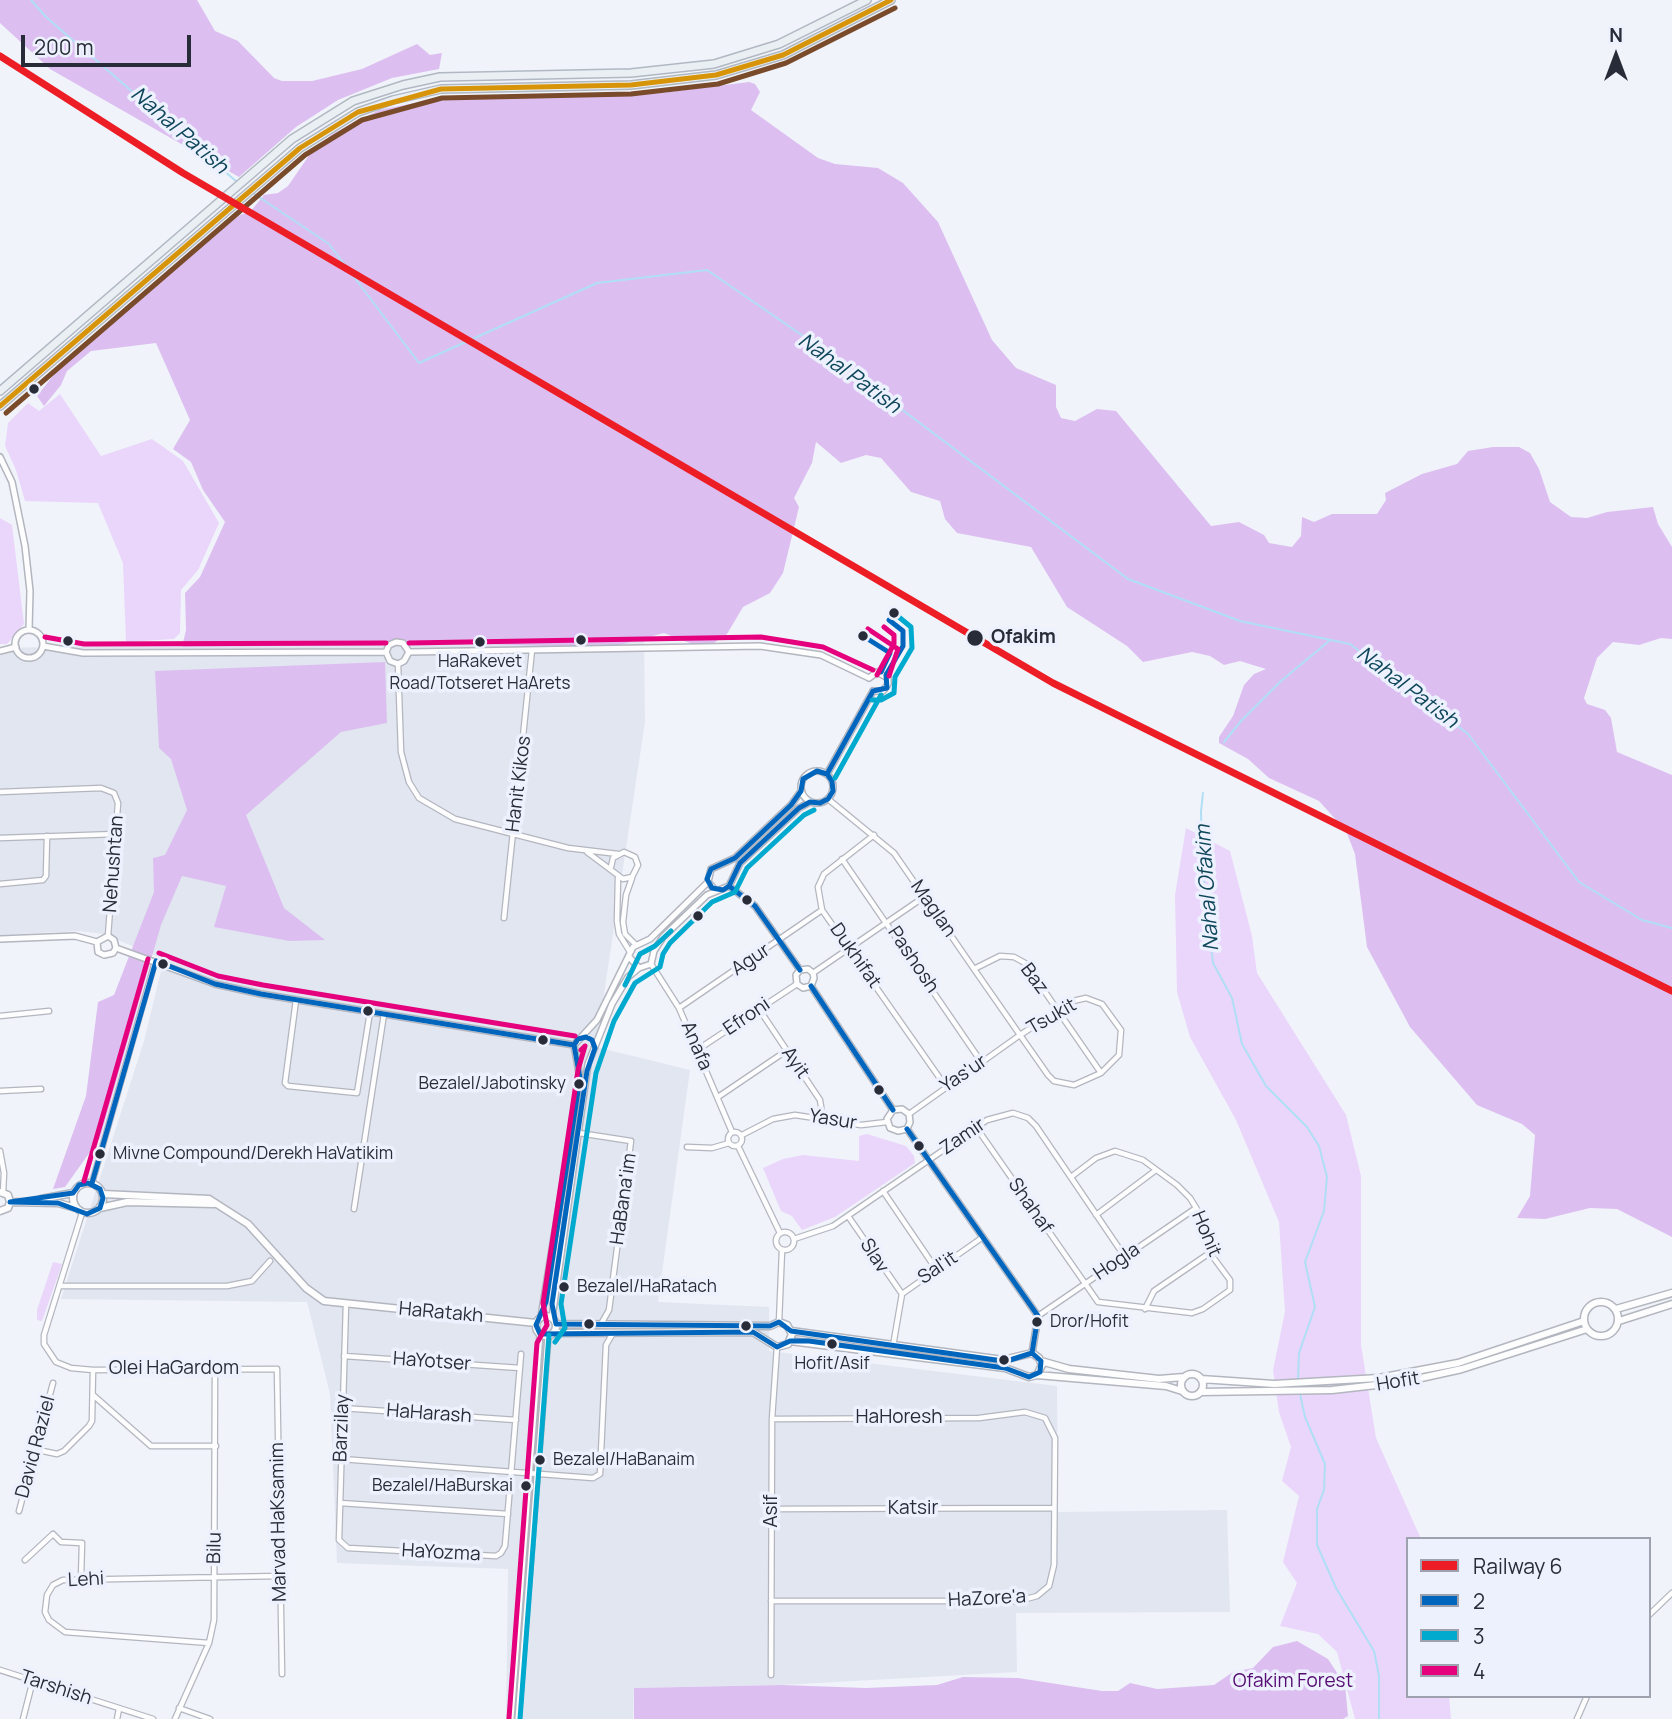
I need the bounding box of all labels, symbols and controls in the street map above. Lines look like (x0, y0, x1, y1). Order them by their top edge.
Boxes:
scale bar (24, 21, 194, 65)
north arrow (1581, 21, 1651, 91)
text: N (1609, 22, 1623, 48)
text: 200 m (34, 33, 94, 61)
water label: Nahal Patish (125, 82, 233, 180)
water label: Nahal Patish (793, 329, 905, 419)
unlabelled marker (27, 382, 41, 396)
unlabelled marker (887, 606, 901, 620)
place label: Ofakim (991, 627, 1056, 649)
marker: Ofakim (965, 628, 985, 648)
unlabelled marker (856, 629, 870, 643)
unlabelled marker (574, 633, 588, 647)
unlabelled marker (61, 634, 75, 648)
marker: HaRakevet Road/Totseret HaArets (473, 635, 487, 649)
water label: Nahal Patish (1352, 642, 1462, 734)
place label: HaRakevet Road/Totseret HaArets (390, 652, 570, 692)
street label: Hanit Kikos (502, 735, 536, 833)
street label: Nehushtan (99, 815, 129, 913)
water label: Nahal Ofakim (1191, 824, 1225, 952)
street label: Maglan (905, 876, 961, 942)
unlabelled marker (740, 893, 754, 907)
unlabelled marker (691, 909, 705, 923)
street label: Dukhifat (824, 919, 886, 993)
street label: Pashosh (883, 922, 943, 998)
street label: Agur (727, 939, 775, 981)
unlabelled marker (156, 957, 170, 971)
street label: Baz (1015, 959, 1053, 999)
street label: Efroni (719, 993, 775, 1041)
street label: Tsukit (1023, 994, 1081, 1040)
unlabelled marker (361, 1004, 375, 1018)
street label: Anafa (676, 1018, 716, 1074)
unlabelled marker (536, 1033, 550, 1047)
street label: Ayit (776, 1043, 814, 1083)
street label: Yas'ur (936, 1050, 992, 1098)
place label: Bezalel/Jabotinsky (419, 1074, 566, 1094)
marker: Bezalel/Jabotinsky (572, 1077, 586, 1091)
unlabelled marker (872, 1083, 886, 1097)
street label: Yasur (808, 1105, 858, 1135)
street label: Zamir (936, 1114, 990, 1160)
unlabelled marker (912, 1139, 926, 1153)
place label: Mivne Compound/Derekh HaVatikim (113, 1144, 393, 1164)
marker: Mivne Compound/Derekh HaVatikim (93, 1147, 107, 1161)
street label: HaBana'im (606, 1152, 642, 1246)
street label: Shahaf (1003, 1174, 1057, 1238)
street label: Hohit (1186, 1208, 1226, 1260)
street label: Slav (855, 1235, 893, 1277)
street label: Hogla (1090, 1238, 1144, 1286)
street label: Sal'it (914, 1247, 962, 1289)
place label: Bezalel/HaRatach (577, 1277, 717, 1297)
marker: Bezalel/HaRatach (557, 1280, 571, 1294)
street label: HaRatakh (398, 1298, 484, 1328)
place label: Dror/Hofit (1050, 1312, 1129, 1332)
marker: Dror/Hofit (1030, 1315, 1044, 1329)
unlabelled marker (582, 1317, 596, 1331)
unlabelled marker (739, 1319, 753, 1333)
marker: Hofit/Asif (825, 1337, 839, 1351)
street label: HaYotser (392, 1348, 472, 1376)
unlabelled marker (997, 1353, 1011, 1367)
place label: Hofit/Asif (794, 1354, 870, 1374)
street label: Olei HaGardom (109, 1358, 239, 1380)
street label: Hofit (1375, 1367, 1421, 1397)
street label: David Raziel (11, 1394, 61, 1500)
street label: Barzilay (329, 1394, 355, 1462)
street label: HaHarash (386, 1400, 472, 1428)
street label: HaHoresh (856, 1407, 942, 1429)
street label: Marvad HaKsamim (266, 1442, 292, 1602)
place label: Bezalel/HaBanaim (553, 1450, 695, 1470)
marker: Bezalel/HaBanaim (533, 1453, 547, 1467)
place label: Bezalel/HaBurskai (372, 1476, 513, 1496)
marker: Bezalel/HaBurskai (519, 1479, 533, 1493)
street label: Asif (761, 1494, 783, 1528)
street label: Katsir (888, 1498, 938, 1520)
street label: Bilu (203, 1532, 227, 1564)
legend (1406, 1537, 1651, 1698)
street label: HaYozma (401, 1540, 481, 1566)
text: Railway 6 (1473, 1552, 1563, 1580)
street label: Lehi (67, 1568, 105, 1592)
street label: HaZore'a (947, 1586, 1027, 1612)
text: 2 (1473, 1587, 1485, 1615)
text: 3 (1473, 1622, 1485, 1650)
text: 4 (1473, 1657, 1485, 1685)
street label: Tarshish (17, 1666, 95, 1710)
park label: Ofakim Forest (1233, 1671, 1353, 1693)

